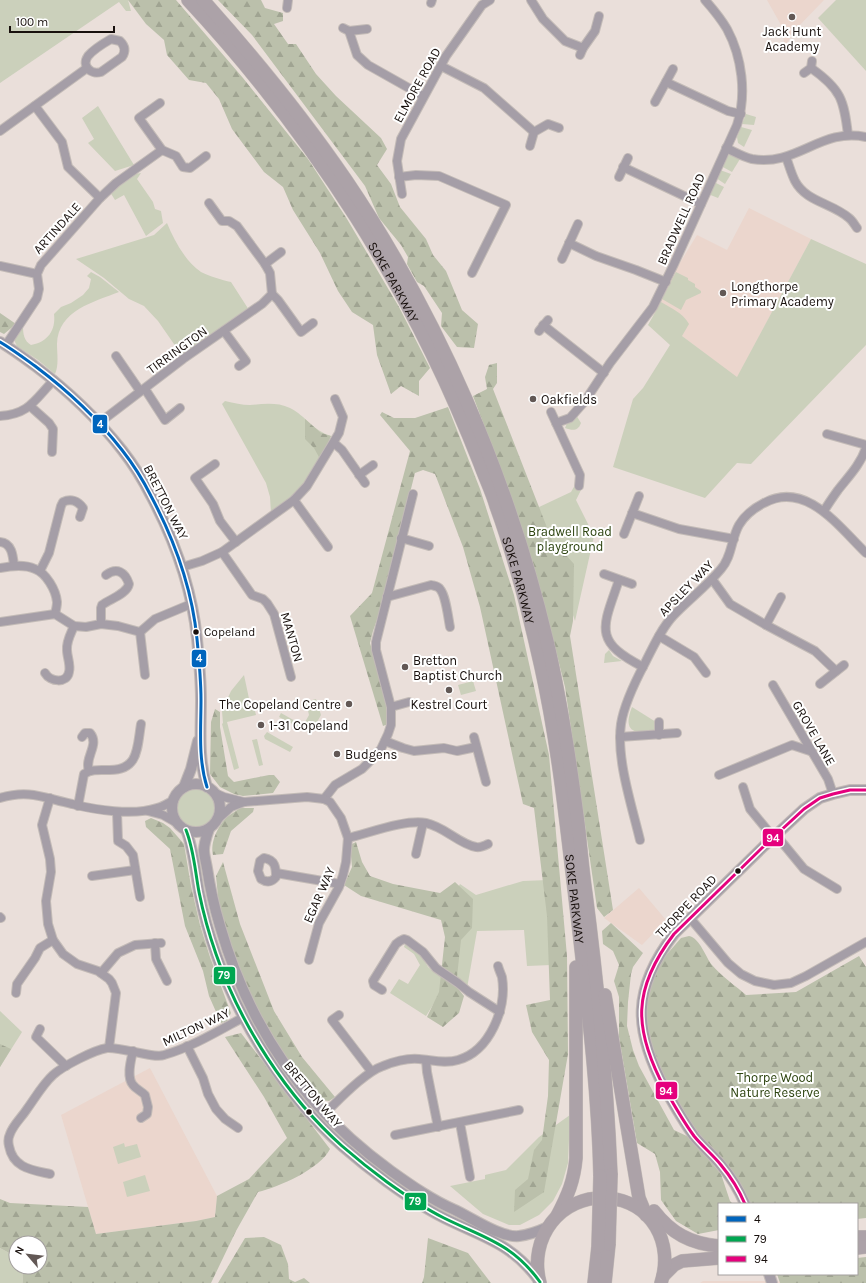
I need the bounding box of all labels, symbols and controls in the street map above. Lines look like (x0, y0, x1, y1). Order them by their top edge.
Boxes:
scale bar (10, 8, 114, 34)
marker: Jack Hunt Academy (787, 12, 797, 22)
text: 100 m (16, 15, 48, 29)
place label: Jack Hunt Academy (763, 24, 822, 54)
street label: ELMORE ROAD (390, 45, 444, 125)
street label: BRADWELL ROAD (654, 171, 708, 267)
street label: ARTINDALE (30, 199, 84, 257)
street label: SOKE PARKWAY (365, 239, 422, 325)
place label: Longthorpe Primary Academy (731, 279, 834, 309)
marker: Longthorpe Primary Academy (718, 288, 728, 298)
street label: TIRRINGTON (144, 323, 210, 377)
place label: Oakfields (541, 392, 597, 407)
marker: Oakfields (528, 394, 538, 404)
line badge: 4 (92, 414, 108, 434)
text: 4 (97, 418, 104, 431)
street label: BRETTON WAY (141, 462, 191, 542)
park label: Bradwell Road playground (528, 524, 612, 554)
street label: SOKE PARKWAY (499, 534, 538, 625)
street label: APSLEY WAY (656, 557, 716, 619)
street label: MANTON (278, 610, 306, 664)
place label: Copeland (204, 625, 255, 639)
marker: Copeland (191, 627, 201, 637)
line badge: 4 (191, 649, 207, 668)
text: 4 (196, 652, 203, 665)
place label: Bretton Baptist Church (413, 653, 502, 683)
marker: Bretton Baptist Church (400, 662, 410, 672)
marker: Kestrel Court (444, 685, 454, 695)
place label: The Copeland Centre (219, 697, 341, 712)
place label: Kestrel Court (411, 697, 488, 712)
street label: GROVE LANE (789, 698, 839, 768)
marker: The Copeland Centre (344, 699, 354, 709)
place label: 1-31 Copeland (269, 718, 349, 733)
marker: 1-31 Copeland (256, 720, 266, 730)
place label: Budgens (345, 747, 398, 762)
marker: Budgens (332, 749, 342, 759)
line badge: 94 (762, 828, 784, 847)
text: 94 (766, 832, 780, 845)
street label: SOKE PARKWAY (562, 853, 588, 944)
street label: EGAR WAY (300, 865, 338, 925)
unlabelled marker (733, 866, 743, 876)
street label: THORPE ROAD (652, 871, 720, 941)
line badge: 79 (213, 966, 236, 985)
text: 79 (218, 969, 230, 982)
street label: MILTON WAY (160, 1005, 232, 1049)
street label: BRETTON WAY (281, 1058, 345, 1130)
park label: Thorpe Wood Nature Reserve (730, 1070, 820, 1100)
line badge: 94 (655, 1081, 678, 1100)
text: 94 (659, 1085, 673, 1098)
unlabelled marker (304, 1107, 314, 1117)
line badge: 79 (404, 1192, 427, 1211)
text: 79 (409, 1195, 421, 1208)
legend (718, 1203, 858, 1275)
text: 4 (754, 1212, 761, 1226)
text: 79 (754, 1232, 767, 1246)
north arrow (8, 1235, 48, 1275)
text: N (12, 1244, 27, 1257)
text: 94 (754, 1252, 768, 1266)

